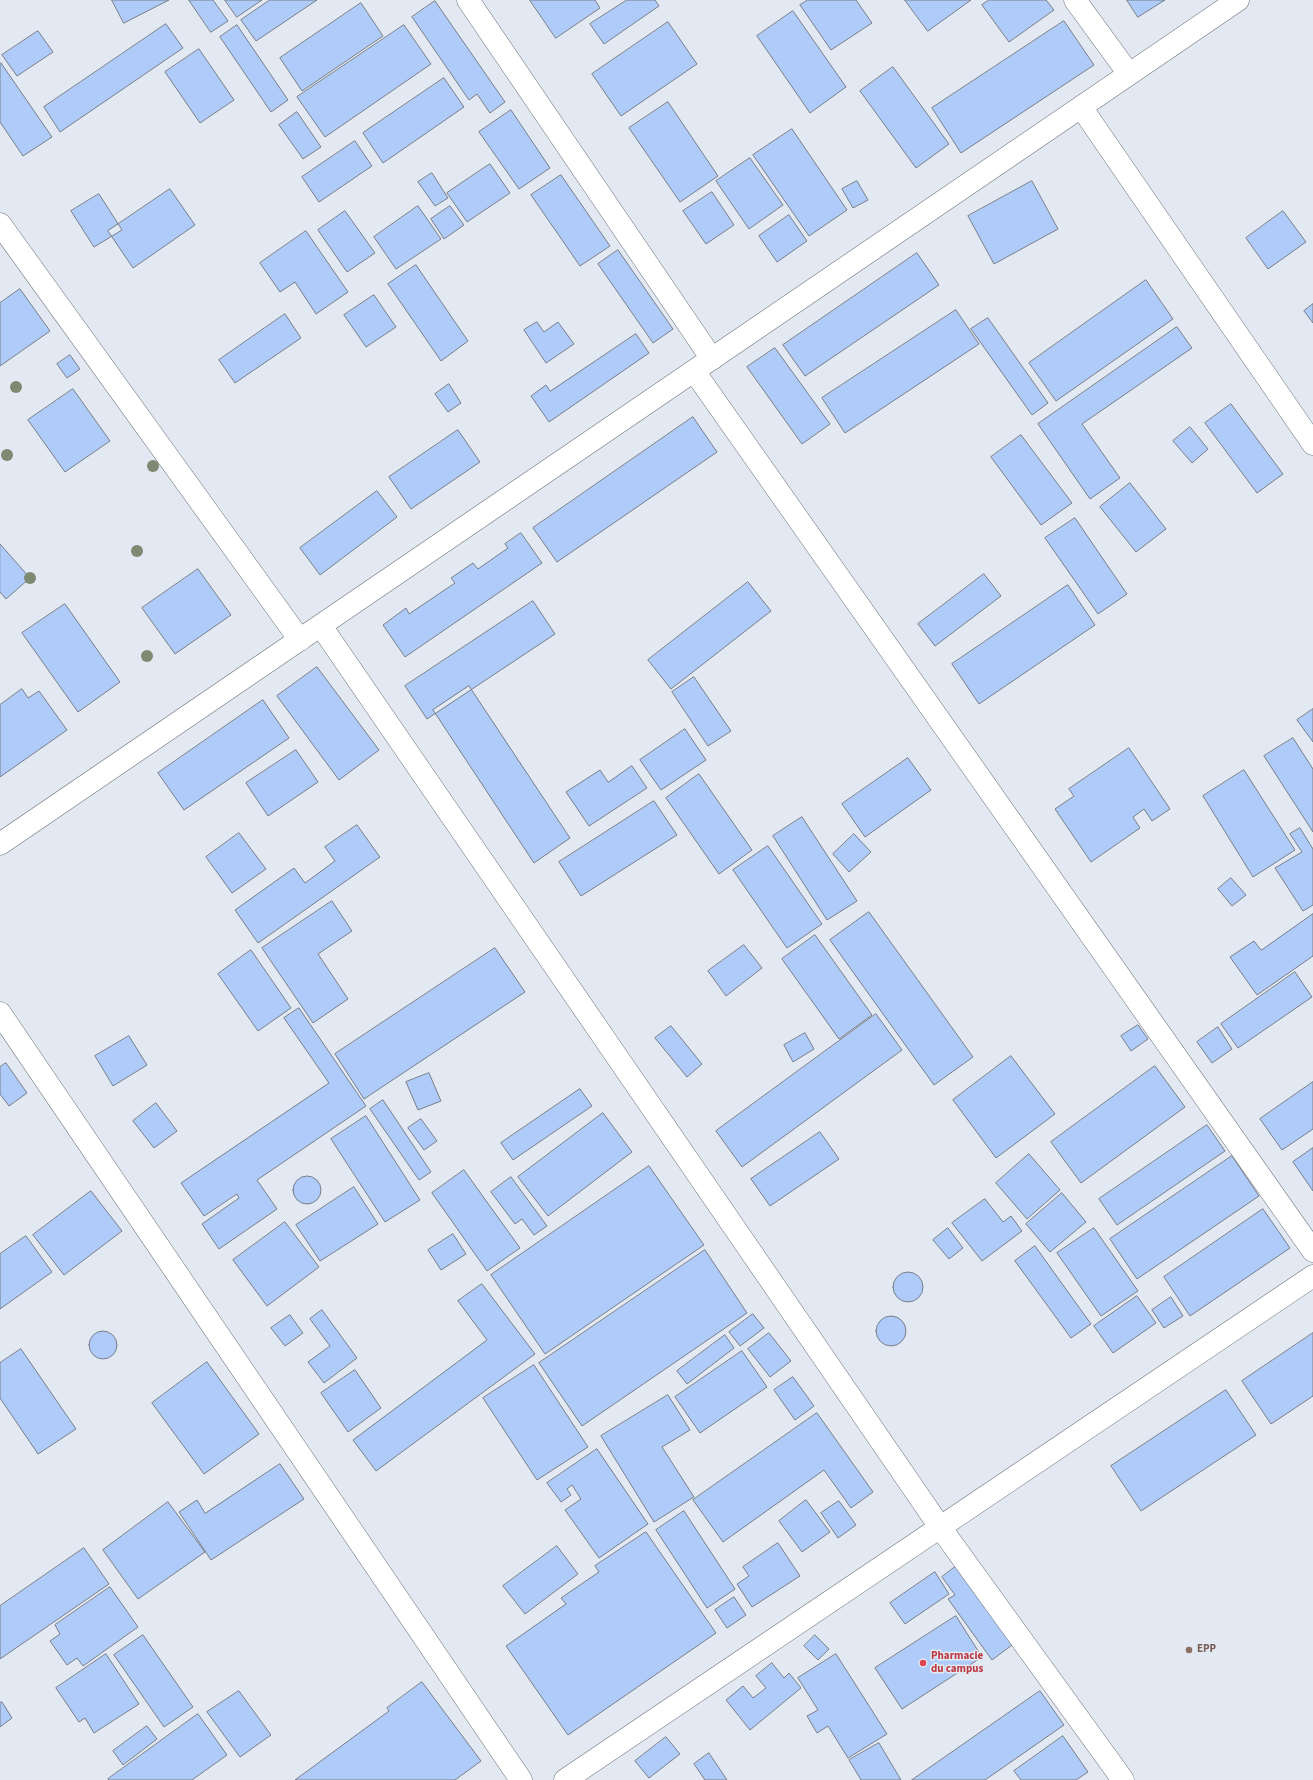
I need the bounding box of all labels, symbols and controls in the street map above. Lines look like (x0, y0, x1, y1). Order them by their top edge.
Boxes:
place label: EPP (1197, 1643, 1216, 1657)
marker: EPP (1184, 1645, 1194, 1655)
place label: Pharmacie du campus (931, 1650, 983, 1676)
marker: Pharmacie du campus (918, 1658, 928, 1668)

